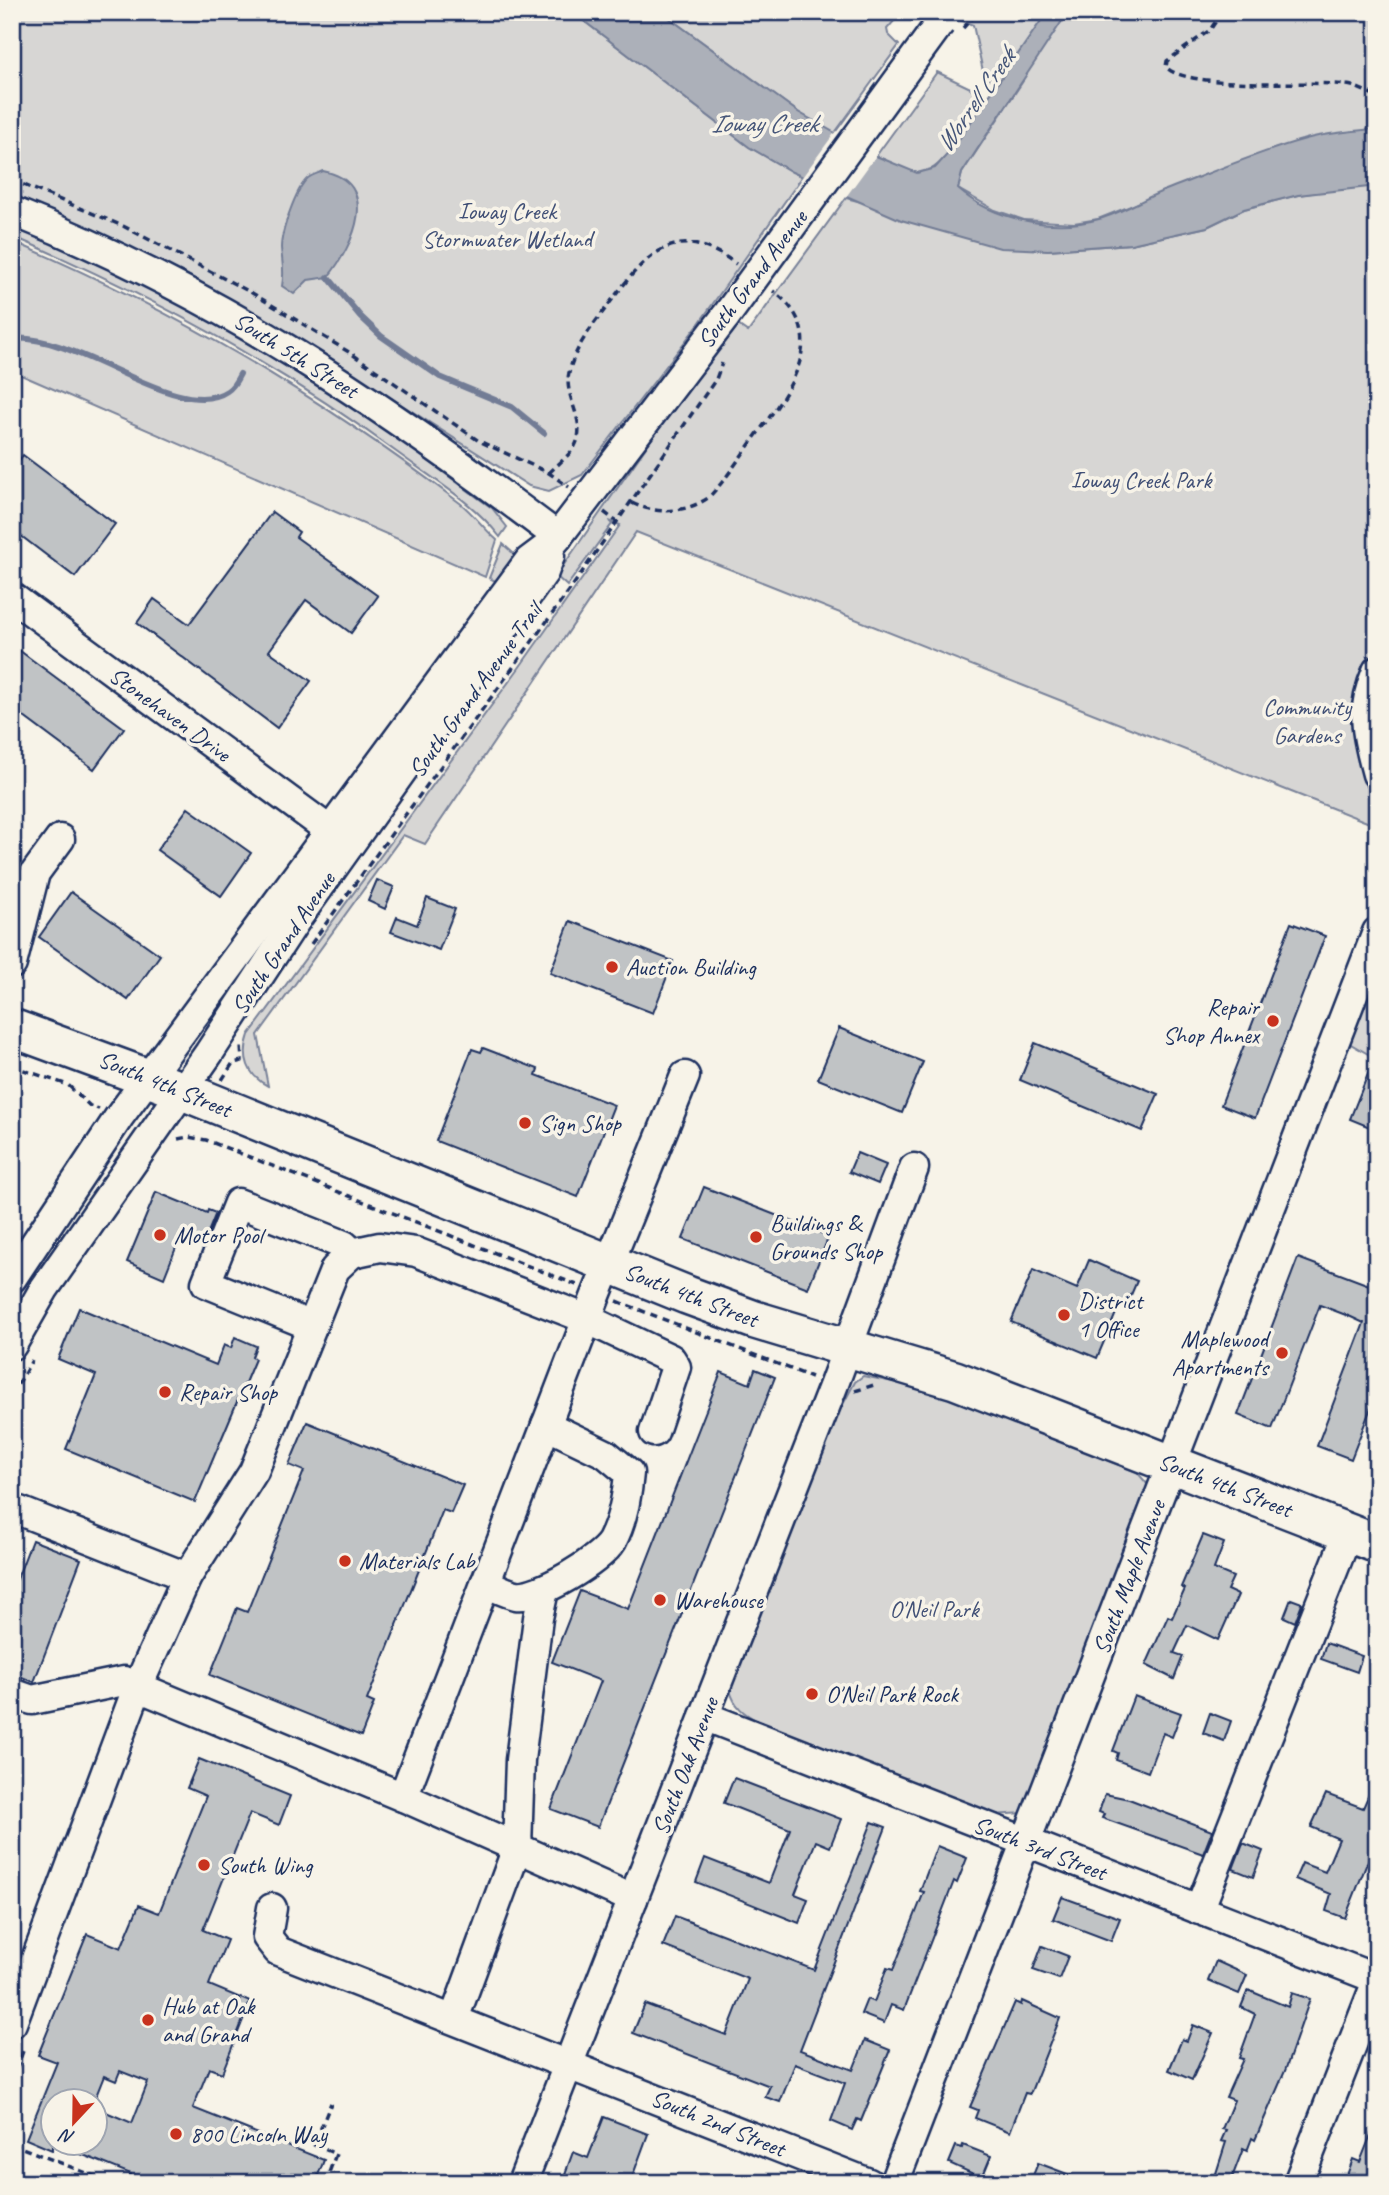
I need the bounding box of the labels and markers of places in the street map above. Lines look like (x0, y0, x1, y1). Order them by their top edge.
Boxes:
place label: Auction Building (626, 952, 757, 982)
marker: Auction Building (604, 959, 620, 975)
place label: Repair Shop Annex (1163, 992, 1261, 1050)
marker: Repair Shop Annex (1265, 1013, 1281, 1029)
place label: Sign Shop (539, 1108, 622, 1138)
marker: Sign Shop (517, 1115, 533, 1131)
place label: Buildings & Grounds Shop (770, 1208, 884, 1266)
place label: Motor Pool (174, 1220, 266, 1250)
marker: Motor Pool (152, 1227, 168, 1243)
marker: Buildings & Grounds Shop (748, 1229, 764, 1245)
place label: District 1 Office (1078, 1286, 1144, 1344)
marker: District 1 Office (1056, 1307, 1072, 1323)
place label: Maplewood Apartments (1172, 1324, 1272, 1382)
marker: Maplewood Apartments (1274, 1345, 1290, 1361)
place label: Repair Shop (179, 1377, 278, 1407)
marker: Repair Shop (157, 1384, 173, 1400)
place label: Materials Lab (359, 1546, 476, 1576)
marker: Materials Lab (337, 1553, 353, 1569)
place label: Warehouse (674, 1585, 765, 1615)
marker: Warehouse (652, 1592, 668, 1608)
place label: O'Neil Park Rock (826, 1679, 960, 1709)
marker: O'Neil Park Rock (804, 1686, 820, 1702)
place label: South Wing (218, 1850, 314, 1880)
marker: South Wing (196, 1857, 212, 1873)
place label: Hub at Oak and Grand (162, 1991, 257, 2049)
marker: Hub at Oak and Grand (140, 2012, 156, 2028)
place label: 800 Lincoln Way (190, 2119, 329, 2149)
marker: 800 Lincoln Way (168, 2126, 184, 2142)

